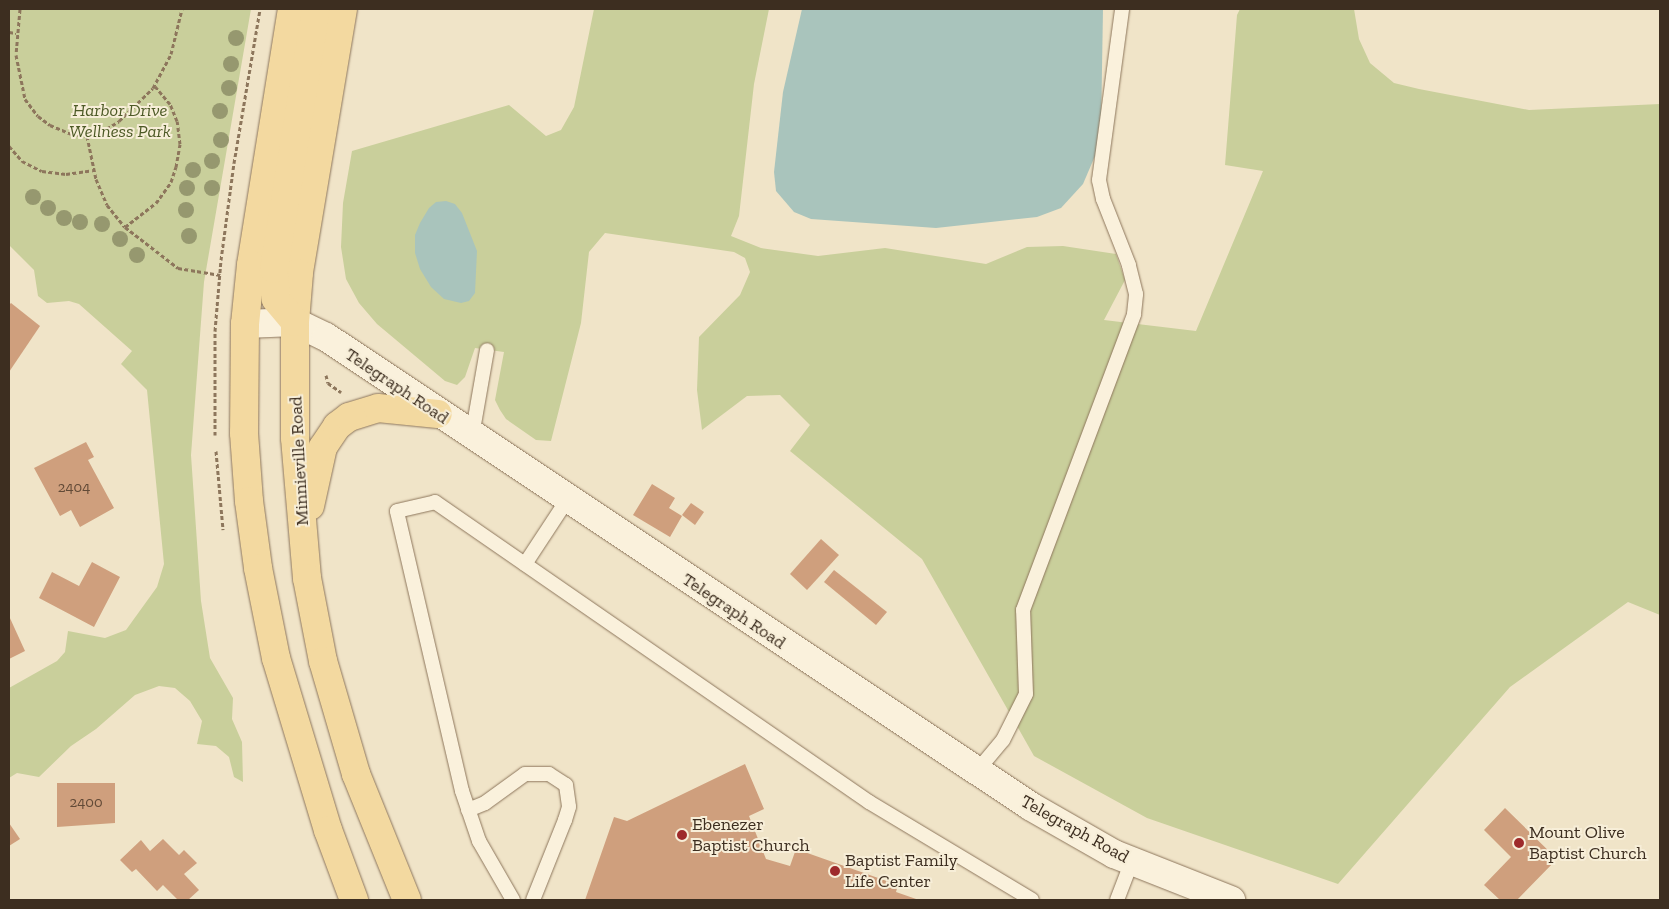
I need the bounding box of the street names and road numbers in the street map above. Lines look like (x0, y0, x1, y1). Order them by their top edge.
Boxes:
street label: Telegraph Road (341, 343, 453, 429)
street label: Minnieville Road (285, 396, 313, 526)
street label: Telegraph Road (678, 568, 790, 654)
street label: Telegraph Road (1017, 790, 1133, 868)

